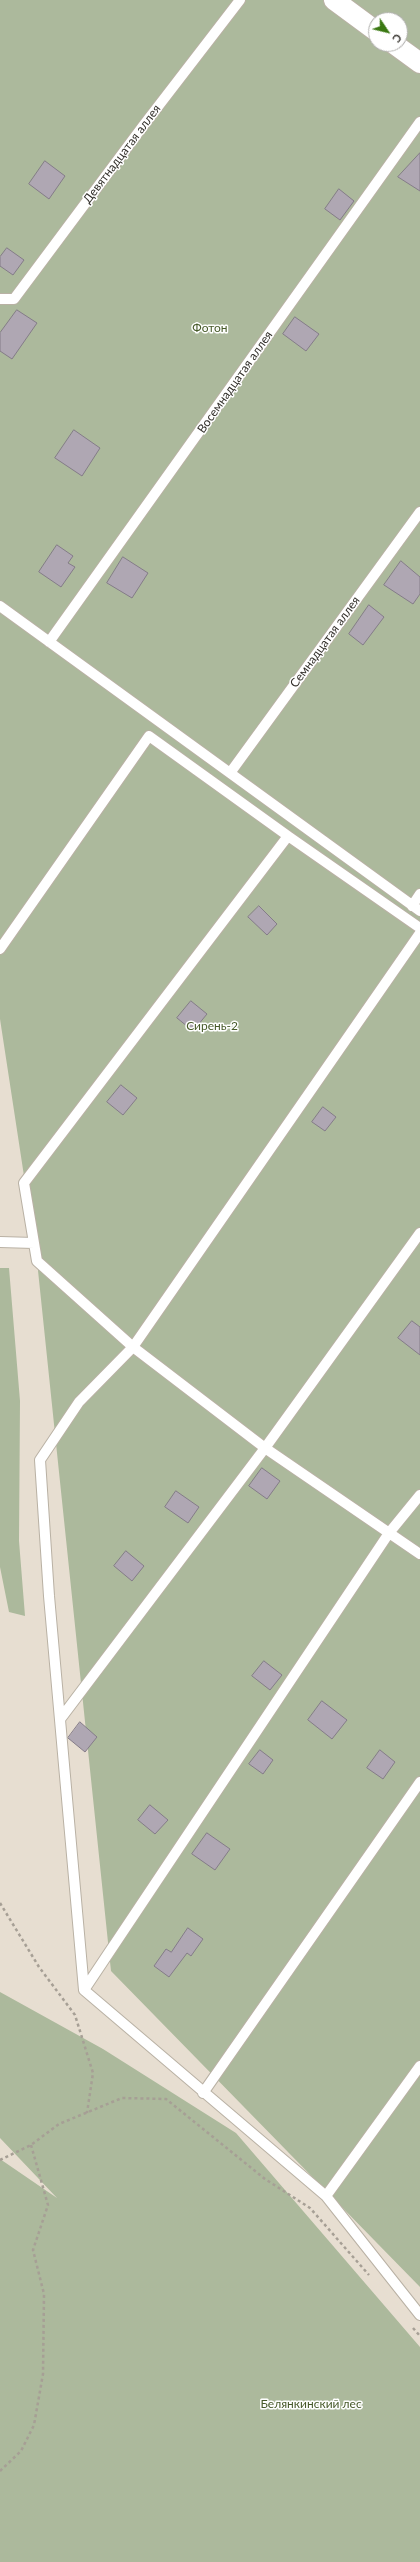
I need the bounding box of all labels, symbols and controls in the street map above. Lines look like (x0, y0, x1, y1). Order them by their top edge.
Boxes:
north arrow (368, 12, 408, 52)
text: С (390, 32, 405, 45)
street label: Девятнадцатая аллея (80, 102, 164, 206)
park label: Фотон (192, 321, 228, 335)
street label: Восемнадцатая аллея (194, 328, 276, 436)
street label: Семнадцатая аллея (287, 594, 363, 690)
park label: Сирень-2 (186, 1019, 238, 1033)
park label: Белянкинский лес (260, 2397, 362, 2411)

